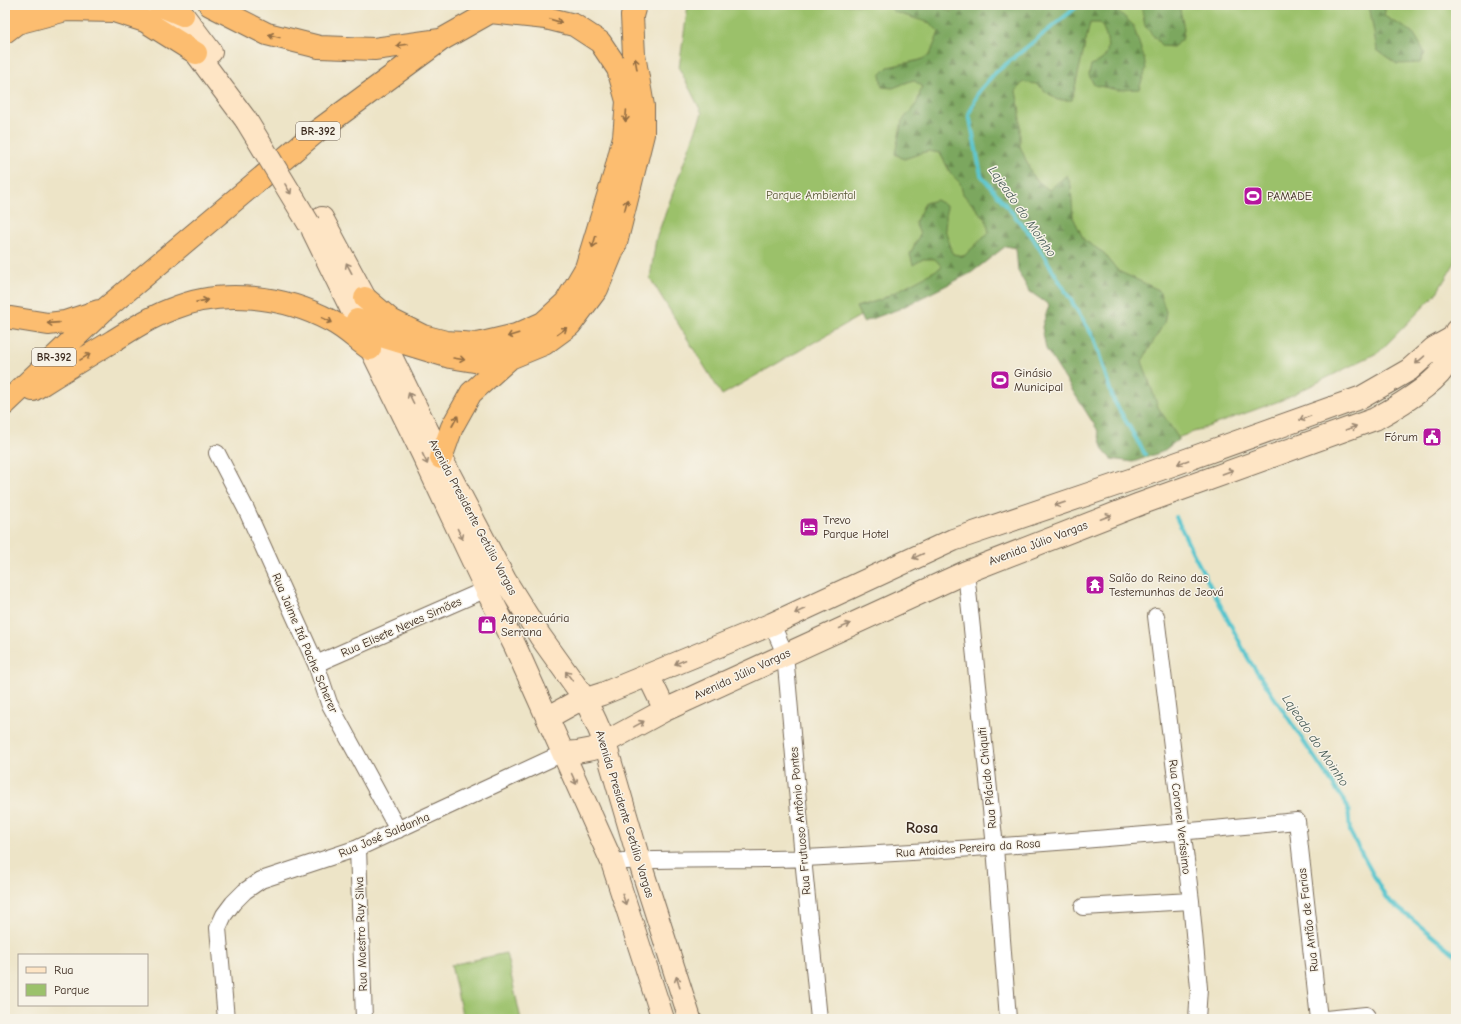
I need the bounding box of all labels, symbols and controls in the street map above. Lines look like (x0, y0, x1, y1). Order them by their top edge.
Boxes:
one-way arrow (550, 17, 563, 25)
one-way arrow (268, 32, 281, 39)
one-way arrow (396, 41, 409, 49)
one-way arrow (632, 58, 640, 71)
one-way arrow (622, 109, 629, 122)
road number: BR-392 (296, 122, 340, 140)
water label: Lajeado do Moinho (986, 163, 1060, 260)
one-way arrow (285, 183, 293, 195)
sports icon: PAMADE (1242, 185, 1264, 207)
park label: Parque Ambiental (766, 188, 856, 202)
place label: PAMADE (1267, 189, 1312, 203)
one-way arrow (622, 199, 630, 212)
one-way arrow (590, 235, 597, 248)
one-way arrow (345, 262, 352, 274)
one-way arrow (195, 296, 208, 304)
one-way arrow (321, 317, 333, 324)
one-way arrow (47, 320, 60, 327)
one-way arrow (556, 327, 567, 335)
one-way arrow (507, 332, 520, 339)
road number: BR-392 (32, 348, 76, 366)
one-way arrow (79, 353, 91, 361)
one-way arrow (452, 355, 465, 363)
one-way arrow (1415, 356, 1426, 365)
place label: Ginásio Municipal (1014, 366, 1063, 394)
sports icon: Ginásio Municipal (989, 369, 1011, 391)
one-way arrow (407, 392, 415, 404)
one-way arrow (1299, 415, 1312, 422)
one-way arrow (452, 416, 460, 428)
one-way arrow (1344, 423, 1356, 431)
public building icon: Fórum (1421, 426, 1443, 448)
place label: Fórum (1385, 430, 1418, 444)
street label: Avenida Presidente Getúlio Vargas (426, 437, 520, 597)
one-way arrow (422, 453, 429, 465)
one-way arrow (1177, 458, 1189, 466)
one-way arrow (1222, 467, 1234, 475)
one-way arrow (1053, 501, 1066, 508)
one-way arrow (1100, 512, 1112, 520)
place label: Trevo Parque Hotel (823, 513, 889, 541)
hotel icon: Trevo Parque Hotel (798, 516, 820, 538)
street label: Avenida Júlio Vargas (987, 518, 1089, 568)
one-way arrow (457, 528, 464, 540)
one-way arrow (912, 553, 924, 560)
street label: Rua Jaime Itá Pache Scherer (269, 571, 341, 715)
place label: Salão do Reino das Testemunhas de Jeová (1109, 571, 1224, 599)
temple icon: Salão do Reino das Testemunhas de Jeová (1084, 574, 1106, 596)
street label: Rua Elisete Neves Simões (339, 594, 463, 660)
one-way arrow (794, 608, 806, 615)
place label: Agropecuária Serrana (501, 611, 569, 639)
shop icon: Agropecuária Serrana (476, 614, 498, 636)
one-way arrow (839, 622, 851, 630)
street label: Avenida Júlio Vargas (692, 645, 792, 703)
one-way arrow (675, 659, 687, 666)
one-way arrow (565, 671, 573, 682)
water label: Lajeado do Moinho (1279, 691, 1352, 789)
one-way arrow (633, 720, 645, 728)
street label: Rua Plácido Chiquiti (975, 727, 999, 829)
street label: Avenida Presidente Getúlio Vargas (593, 728, 657, 900)
street label: Rua Frutuoso Antônio Pontes (787, 746, 813, 896)
street label: Rua Coronel Veríssimo (1166, 759, 1194, 875)
one-way arrow (571, 773, 579, 785)
street label: Rua José Saldanha (336, 810, 432, 860)
district label: Rosa (906, 819, 938, 837)
street label: Rua Ataides Pereira da Rosa (895, 836, 1041, 860)
street label: Rua Antão de Farias (1295, 867, 1321, 973)
street label: Rua Maestro Ruy Silva (352, 876, 370, 992)
one-way arrow (621, 892, 628, 905)
legend (18, 954, 148, 1006)
text: Rua (54, 963, 73, 977)
one-way arrow (674, 975, 681, 988)
text: Parque (54, 983, 89, 997)

